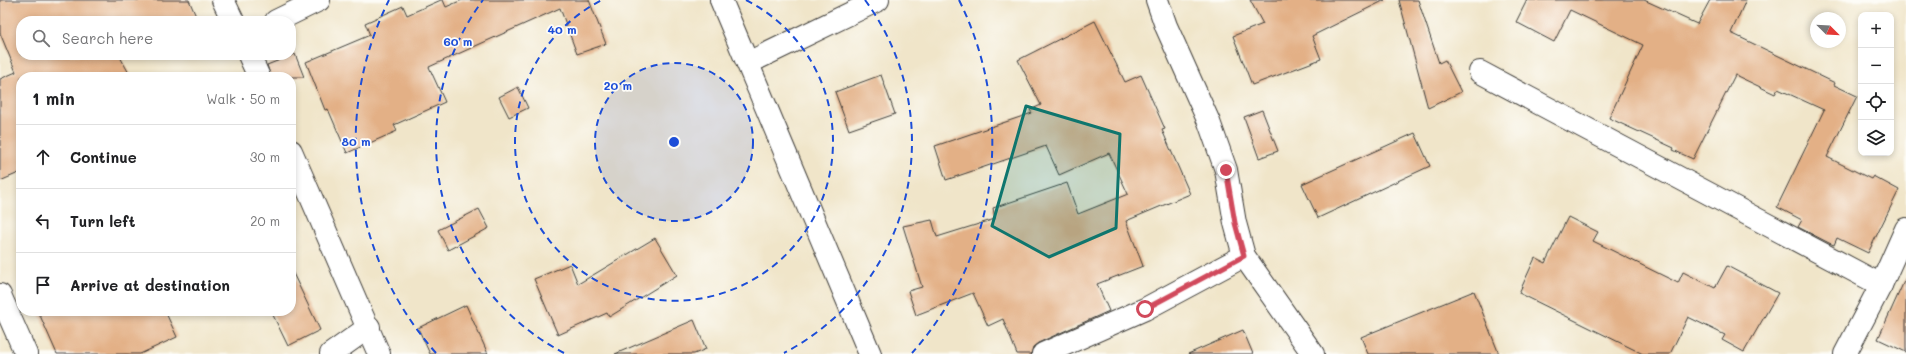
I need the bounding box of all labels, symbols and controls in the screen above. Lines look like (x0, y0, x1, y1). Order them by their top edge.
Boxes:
north arrow (1810, 12, 1846, 48)
map controls (1858, 12, 1894, 156)
button: + (1858, 12, 1894, 48)
search box (16, 16, 296, 60)
text: 40 m (547, 21, 577, 37)
icon: search (30, 27, 52, 49)
text: Search here (62, 28, 153, 48)
text: 60 m (444, 33, 472, 49)
button: − (1858, 48, 1894, 84)
text: 20 m (604, 77, 632, 93)
button: locate (1858, 84, 1894, 120)
text: 1 min (32, 87, 75, 109)
text: Walk · 50 m (206, 90, 280, 107)
button: layers (1858, 120, 1894, 156)
text: 80 m (341, 133, 371, 149)
centre of rings (667, 135, 681, 149)
icon: ahead (32, 146, 54, 168)
text: Continue (70, 147, 137, 167)
text: 30 m (250, 148, 280, 165)
route end (1217, 161, 1235, 179)
icon: left (32, 210, 54, 232)
text: Turn left (70, 211, 135, 231)
text: 20 m (250, 212, 280, 229)
icon: arrive (32, 274, 54, 296)
text: Arrive at destination (70, 275, 230, 295)
route start (1136, 300, 1154, 318)

